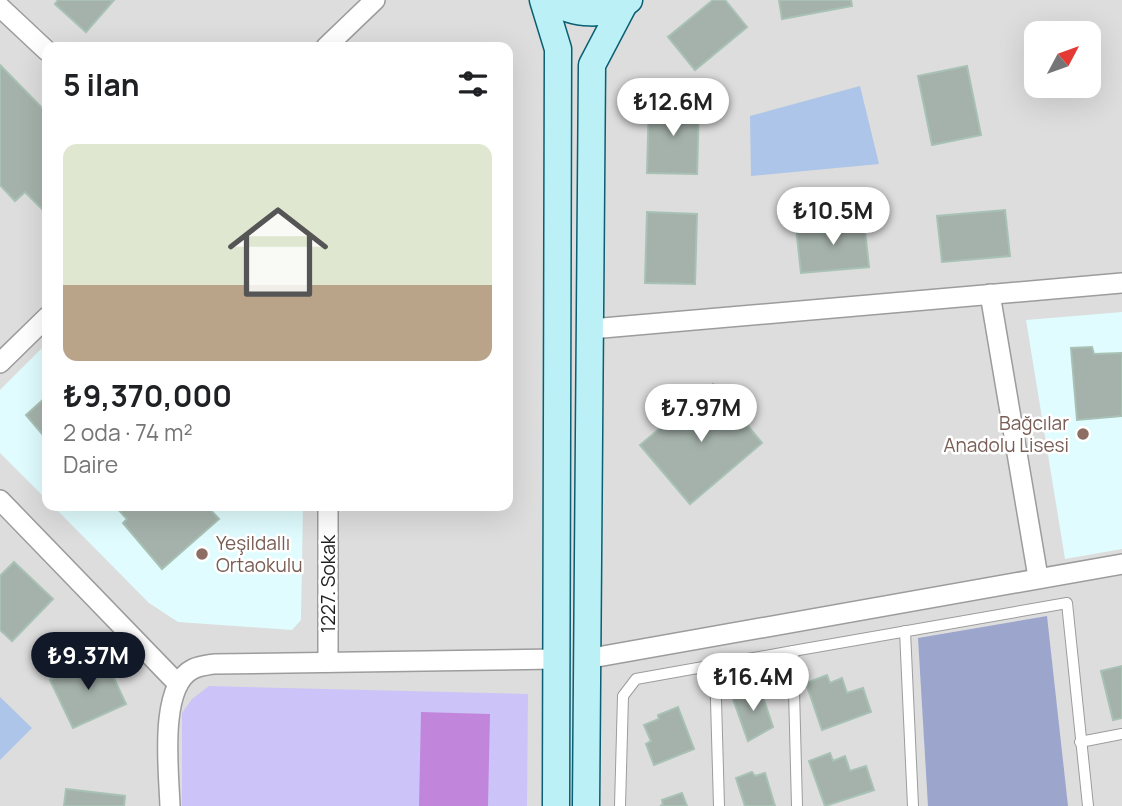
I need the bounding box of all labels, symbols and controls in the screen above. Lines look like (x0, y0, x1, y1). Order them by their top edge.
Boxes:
north arrow (1024, 21, 1101, 98)
map controls (1024, 21, 1101, 98)
text: 5 ilan (63, 64, 139, 105)
icon: filters (454, 65, 492, 103)
pin: ₺12.6M (616, 78, 730, 138)
text: ₺12.6M (633, 85, 713, 117)
pin: ₺10.5M (776, 188, 890, 247)
icon: home (215, 189, 341, 315)
text: ₺10.5M (793, 194, 873, 226)
text: ₺9,370,000 (63, 375, 232, 416)
pin: ₺7.97M (644, 384, 758, 444)
text: ₺7.97M (661, 391, 741, 423)
place label: Bağcılar Anadolu Lisesi (943, 410, 1069, 458)
text: 2 oda · 74 m² (63, 416, 193, 448)
marker: Bağcılar Anadolu Lisesi (1075, 426, 1091, 442)
text: Daire (63, 448, 118, 480)
place label: Yeşildallı Ortaokulu (216, 530, 302, 578)
street label: 1227. Sokak (315, 534, 341, 633)
marker: Yeşildallı Ortaokulu (194, 546, 210, 562)
pin: ₺9.37M (31, 632, 145, 692)
text: ₺9.37M (47, 639, 129, 671)
pin: ₺16.4M (696, 654, 810, 713)
text: ₺16.4M (713, 660, 793, 692)

